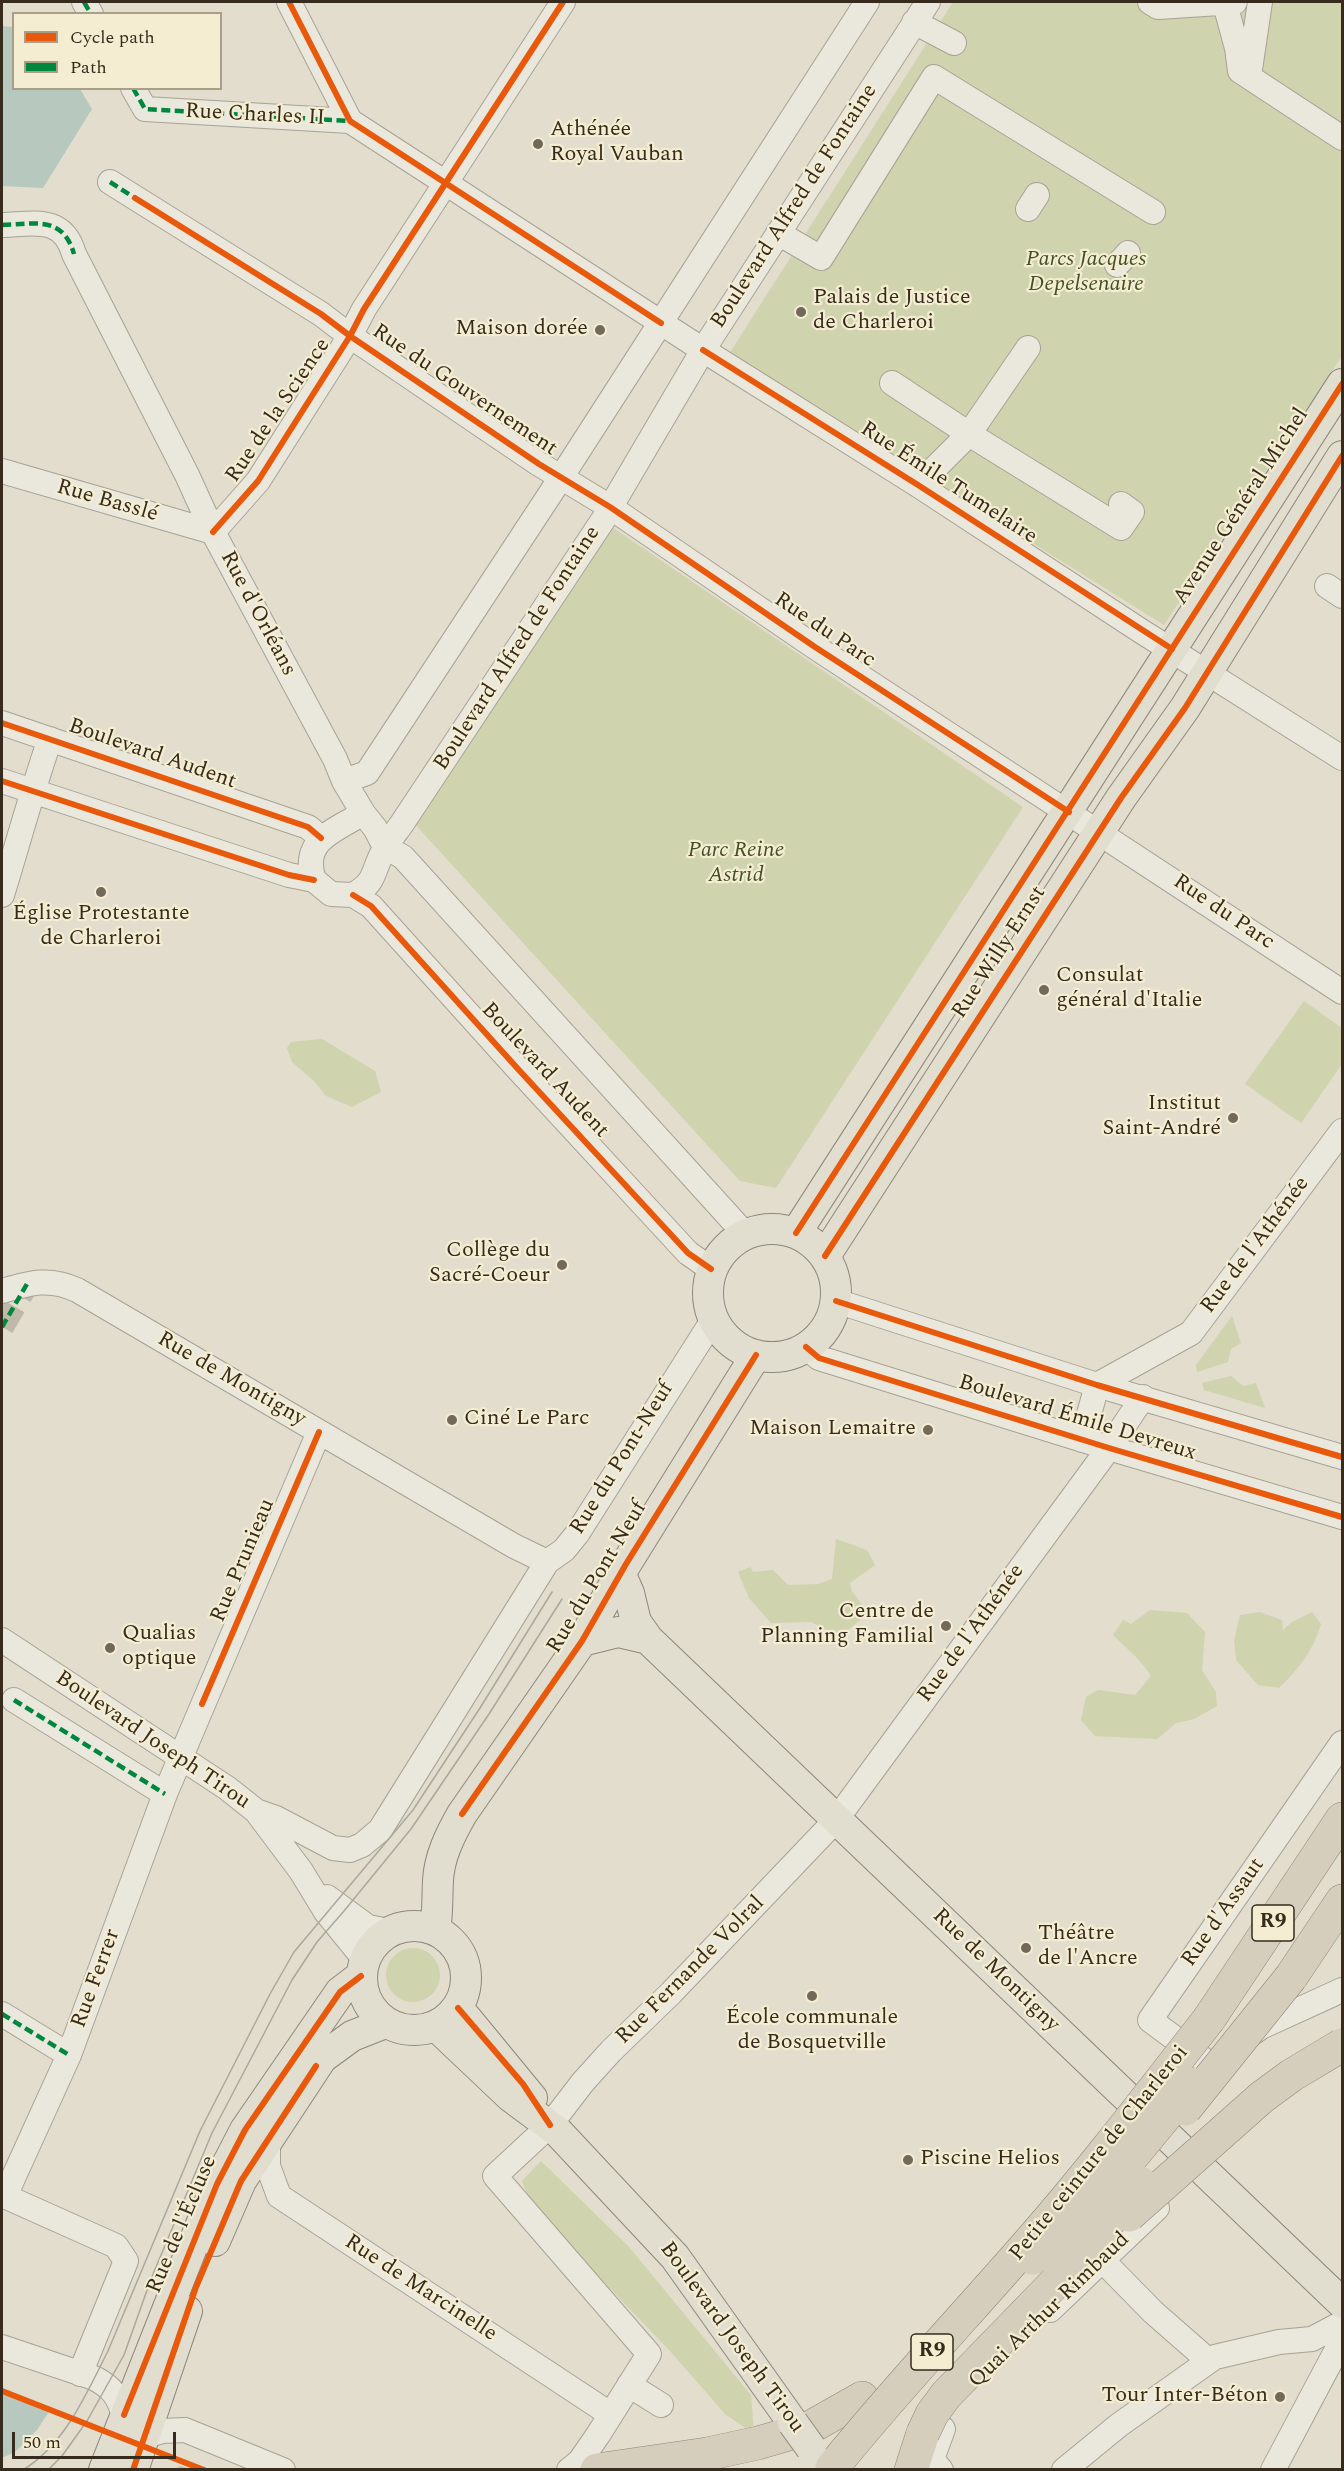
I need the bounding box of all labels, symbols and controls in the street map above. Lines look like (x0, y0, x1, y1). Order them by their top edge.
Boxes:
legend (12, 12, 222, 90)
text: Cycle path (70, 24, 155, 51)
text: Path (70, 54, 107, 81)
street label: Boulevard Alfred de Fontaine (706, 80, 884, 334)
street label: Rue Charles II (184, 99, 326, 133)
place label: Athénée Royal Vauban (550, 118, 684, 170)
marker: Athénée Royal Vauban (531, 137, 545, 151)
park label: Parcs Jacques Depelsenaire (1026, 248, 1146, 300)
place label: Palais de Justice de Charleroi (813, 286, 971, 338)
marker: Palais de Justice de Charleroi (794, 305, 808, 319)
place label: Maison dorée (455, 317, 588, 343)
street label: Rue du Gouvernement (366, 319, 562, 463)
marker: Maison dorée (593, 323, 607, 337)
street label: Rue de la Science (221, 334, 337, 488)
street label: Avenue Général Michel (1169, 404, 1315, 610)
street label: Rue Émile Tumelaire (855, 417, 1041, 551)
street label: Rue Basslé (53, 475, 161, 529)
street label: Boulevard Alfred de Fontaine (429, 522, 607, 776)
street label: Rue d'Orléans (213, 547, 301, 681)
street label: Rue du Parc (768, 587, 880, 675)
street label: Boulevard Audent (65, 714, 239, 796)
park label: Parc Reine Astrid (688, 839, 784, 890)
street label: Rue du Parc (1167, 869, 1279, 957)
street label: Rue Willy Ernst (947, 882, 1053, 1024)
marker: Église Protestante de Charleroi (94, 885, 108, 899)
place label: Église Protestante de Charleroi (12, 902, 190, 954)
place label: Consulat général d'Italie (1056, 964, 1202, 1016)
marker: Consulat général d'Italie (1037, 983, 1051, 997)
street label: Boulevard Audent (474, 998, 614, 1144)
place label: Institut Saint-André (1103, 1092, 1221, 1144)
marker: Institut Saint-André (1226, 1111, 1240, 1125)
street label: Rue de l'Athénée (1196, 1172, 1316, 1320)
place label: Collège du Sacré-Coeur (429, 1239, 550, 1290)
marker: Collège du Sacré-Coeur (555, 1258, 569, 1272)
street label: Rue de Montigny (152, 1327, 310, 1433)
street label: Boulevard Émile Devreux (955, 1370, 1199, 1468)
street label: Rue du Pont-Neuf (565, 1378, 681, 1540)
place label: Ciné Le Parc (464, 1407, 589, 1433)
marker: Ciné Le Parc (445, 1413, 459, 1427)
place label: Maison Lemaitre (749, 1417, 916, 1443)
marker: Maison Lemaitre (921, 1423, 935, 1437)
street label: Rue Prunieau (206, 1495, 282, 1627)
street label: Rue du Pont Neuf (542, 1497, 654, 1659)
street label: Rue de l'Athénée (913, 1560, 1031, 1708)
place label: Centre de Planning Familial (760, 1600, 934, 1652)
marker: Centre de Planning Familial (939, 1619, 953, 1633)
place label: Qualias optique (122, 1622, 196, 1674)
marker: Qualias optique (103, 1641, 117, 1655)
street label: Boulevard Joseph Tirou (49, 1666, 255, 1816)
street label: Rue d'Assaut (1177, 1854, 1271, 1972)
street label: Rue Fernande Volral (611, 1891, 771, 2051)
street label: Rue de Montigny (926, 1904, 1064, 2038)
road number: R9 (1252, 1905, 1294, 1941)
place label: Théâtre de l'Ancre (1038, 1922, 1138, 1974)
street label: Rue Ferrer (67, 1926, 127, 2032)
marker: Théâtre de l'Ancre (1019, 1941, 1033, 1955)
marker: École communale de Bosquetville (805, 1989, 819, 2003)
place label: École communale de Bosquetville (726, 2006, 898, 2058)
street label: Petite ceinture de Charleroi (1005, 2041, 1195, 2267)
place label: Piscine Helios (920, 2147, 1060, 2173)
street label: Rue de l'Écluse (142, 2152, 224, 2298)
marker: Piscine Helios (901, 2153, 915, 2167)
street label: Quai Arthur Rimbaud (964, 2227, 1136, 2395)
street label: Rue de Marcinelle (339, 2230, 501, 2348)
street label: Boulevard Joseph Tirou (653, 2237, 809, 2439)
road number: R9 (911, 2334, 953, 2370)
place label: Tour Inter-Béton (1101, 2384, 1268, 2410)
marker: Tour Inter-Béton (1273, 2390, 1287, 2404)
scale bar (15, 2420, 178, 2458)
text: 50 m (23, 2429, 61, 2456)

